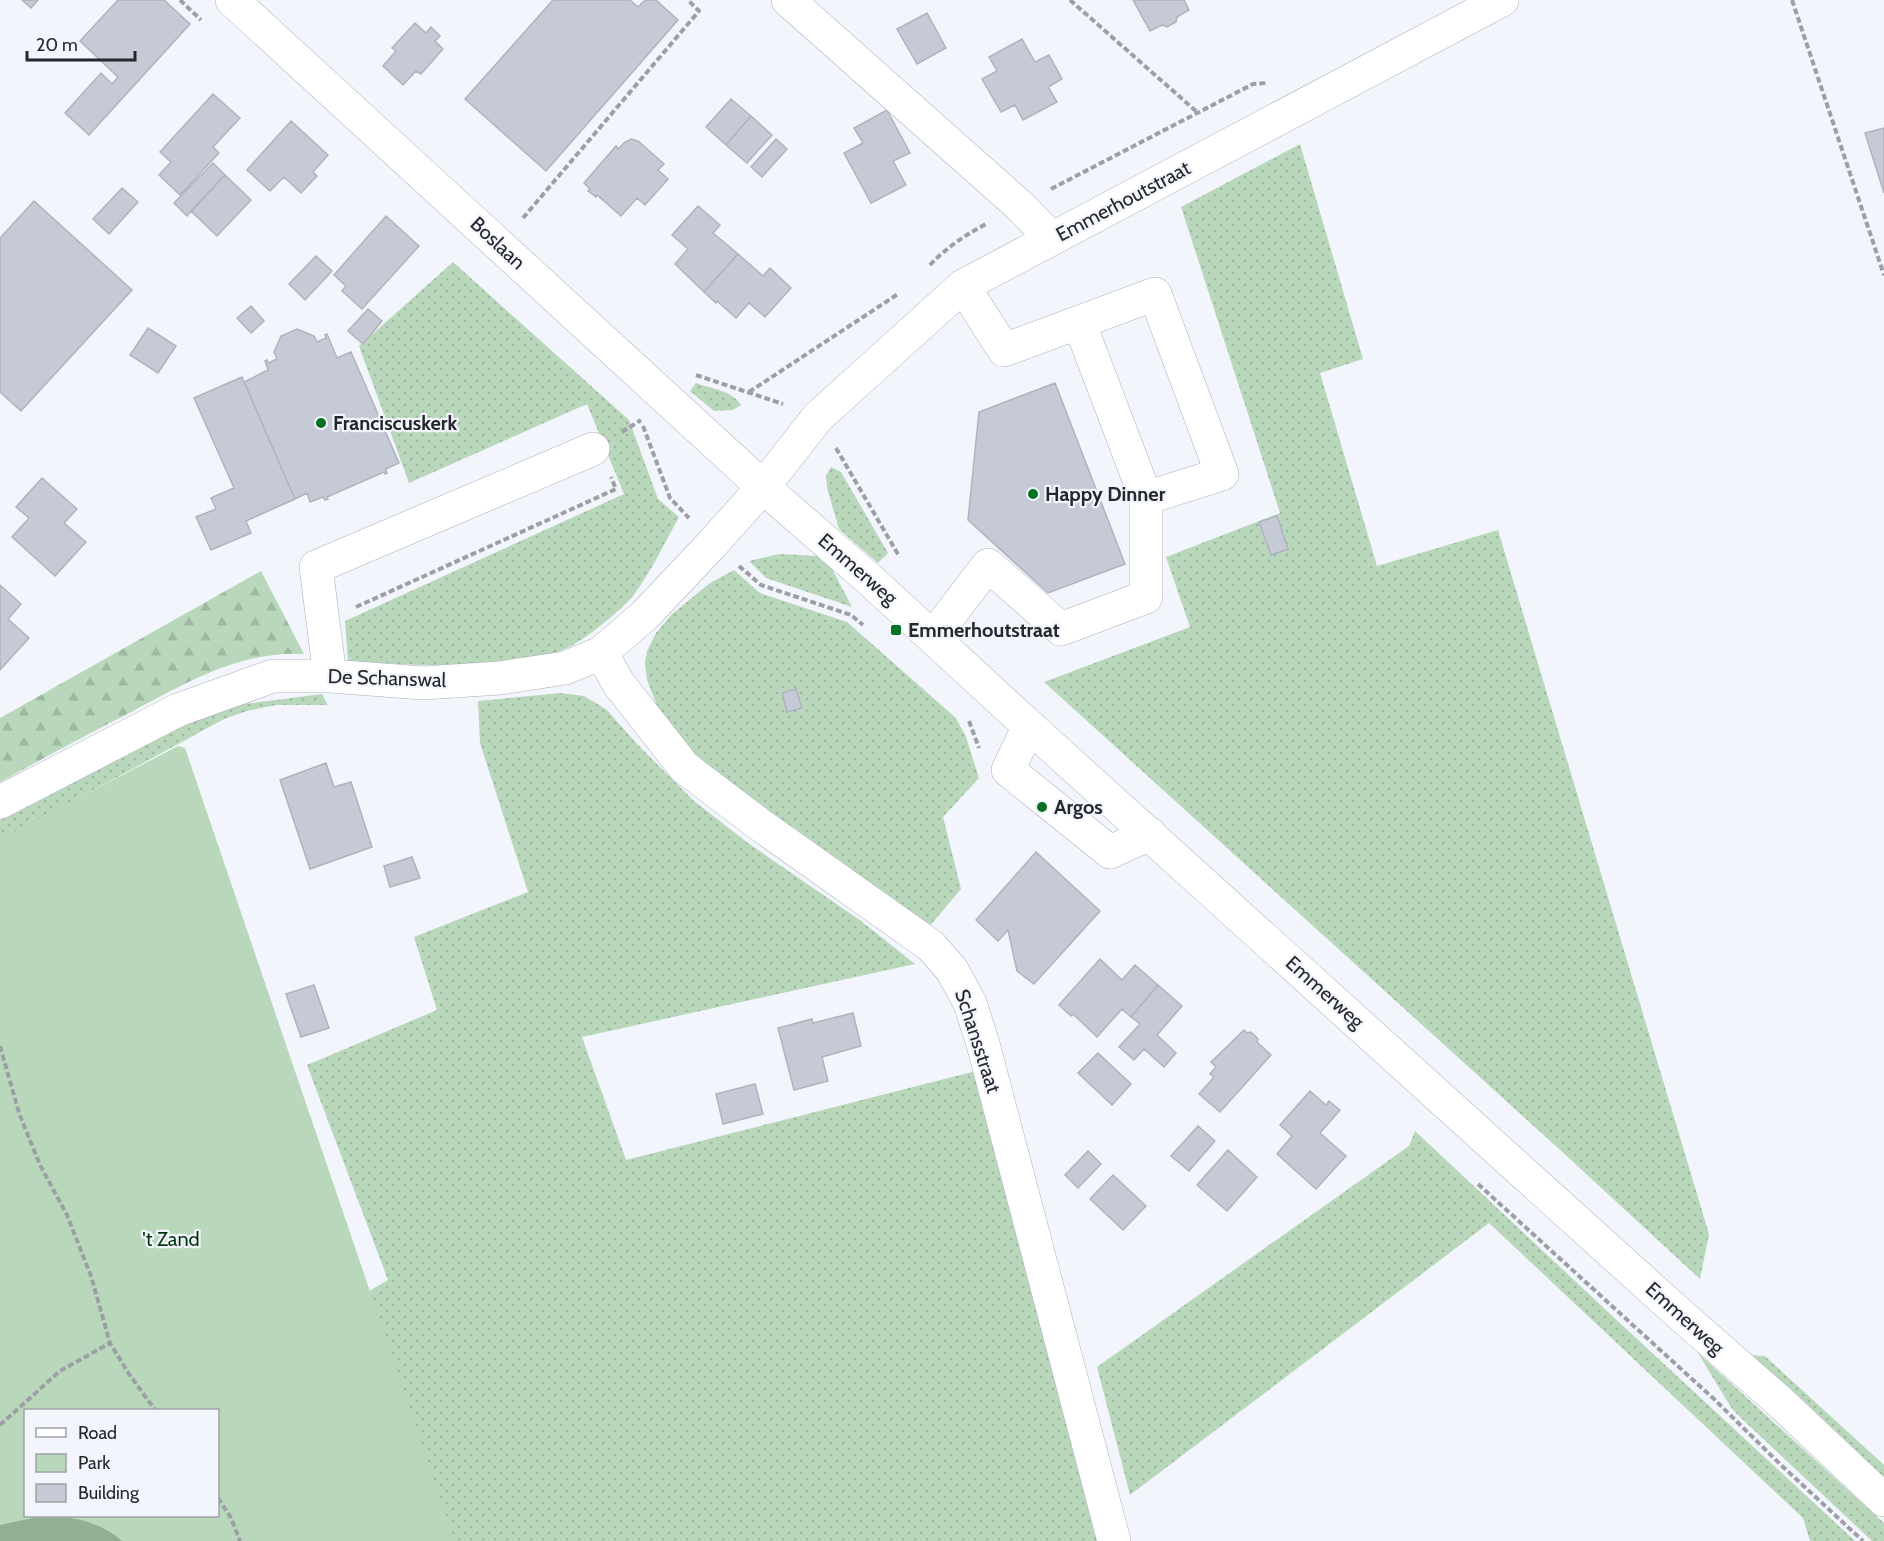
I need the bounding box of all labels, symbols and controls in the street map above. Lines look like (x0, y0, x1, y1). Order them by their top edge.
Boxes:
scale bar (27, 24, 135, 62)
text: 20 m (36, 34, 78, 56)
street label: Emmerhoutstraat (1052, 155, 1194, 246)
street label: Boslaan (466, 212, 530, 274)
place label: Franciscuskerk (333, 411, 457, 435)
marker: Franciscuskerk (314, 416, 328, 430)
place label: Happy Dinner (1045, 482, 1166, 506)
marker: Happy Dinner (1026, 487, 1040, 501)
street label: Emmerweg (813, 528, 903, 611)
place label: Emmerhoutstraat (908, 618, 1060, 642)
marker: Emmerhoutstraat (889, 623, 903, 637)
street label: De Schanswal (327, 664, 447, 692)
place label: Argos (1054, 795, 1103, 819)
marker: Argos (1035, 800, 1049, 814)
street label: Emmerweg (1281, 951, 1370, 1034)
street label: Schansstraat (950, 986, 1006, 1096)
park label: 't Zand (142, 1227, 200, 1251)
street label: Emmerweg (1641, 1277, 1730, 1360)
legend (24, 1409, 219, 1517)
text: Road (78, 1422, 117, 1444)
text: Park (78, 1452, 111, 1474)
text: Building (78, 1482, 140, 1504)

